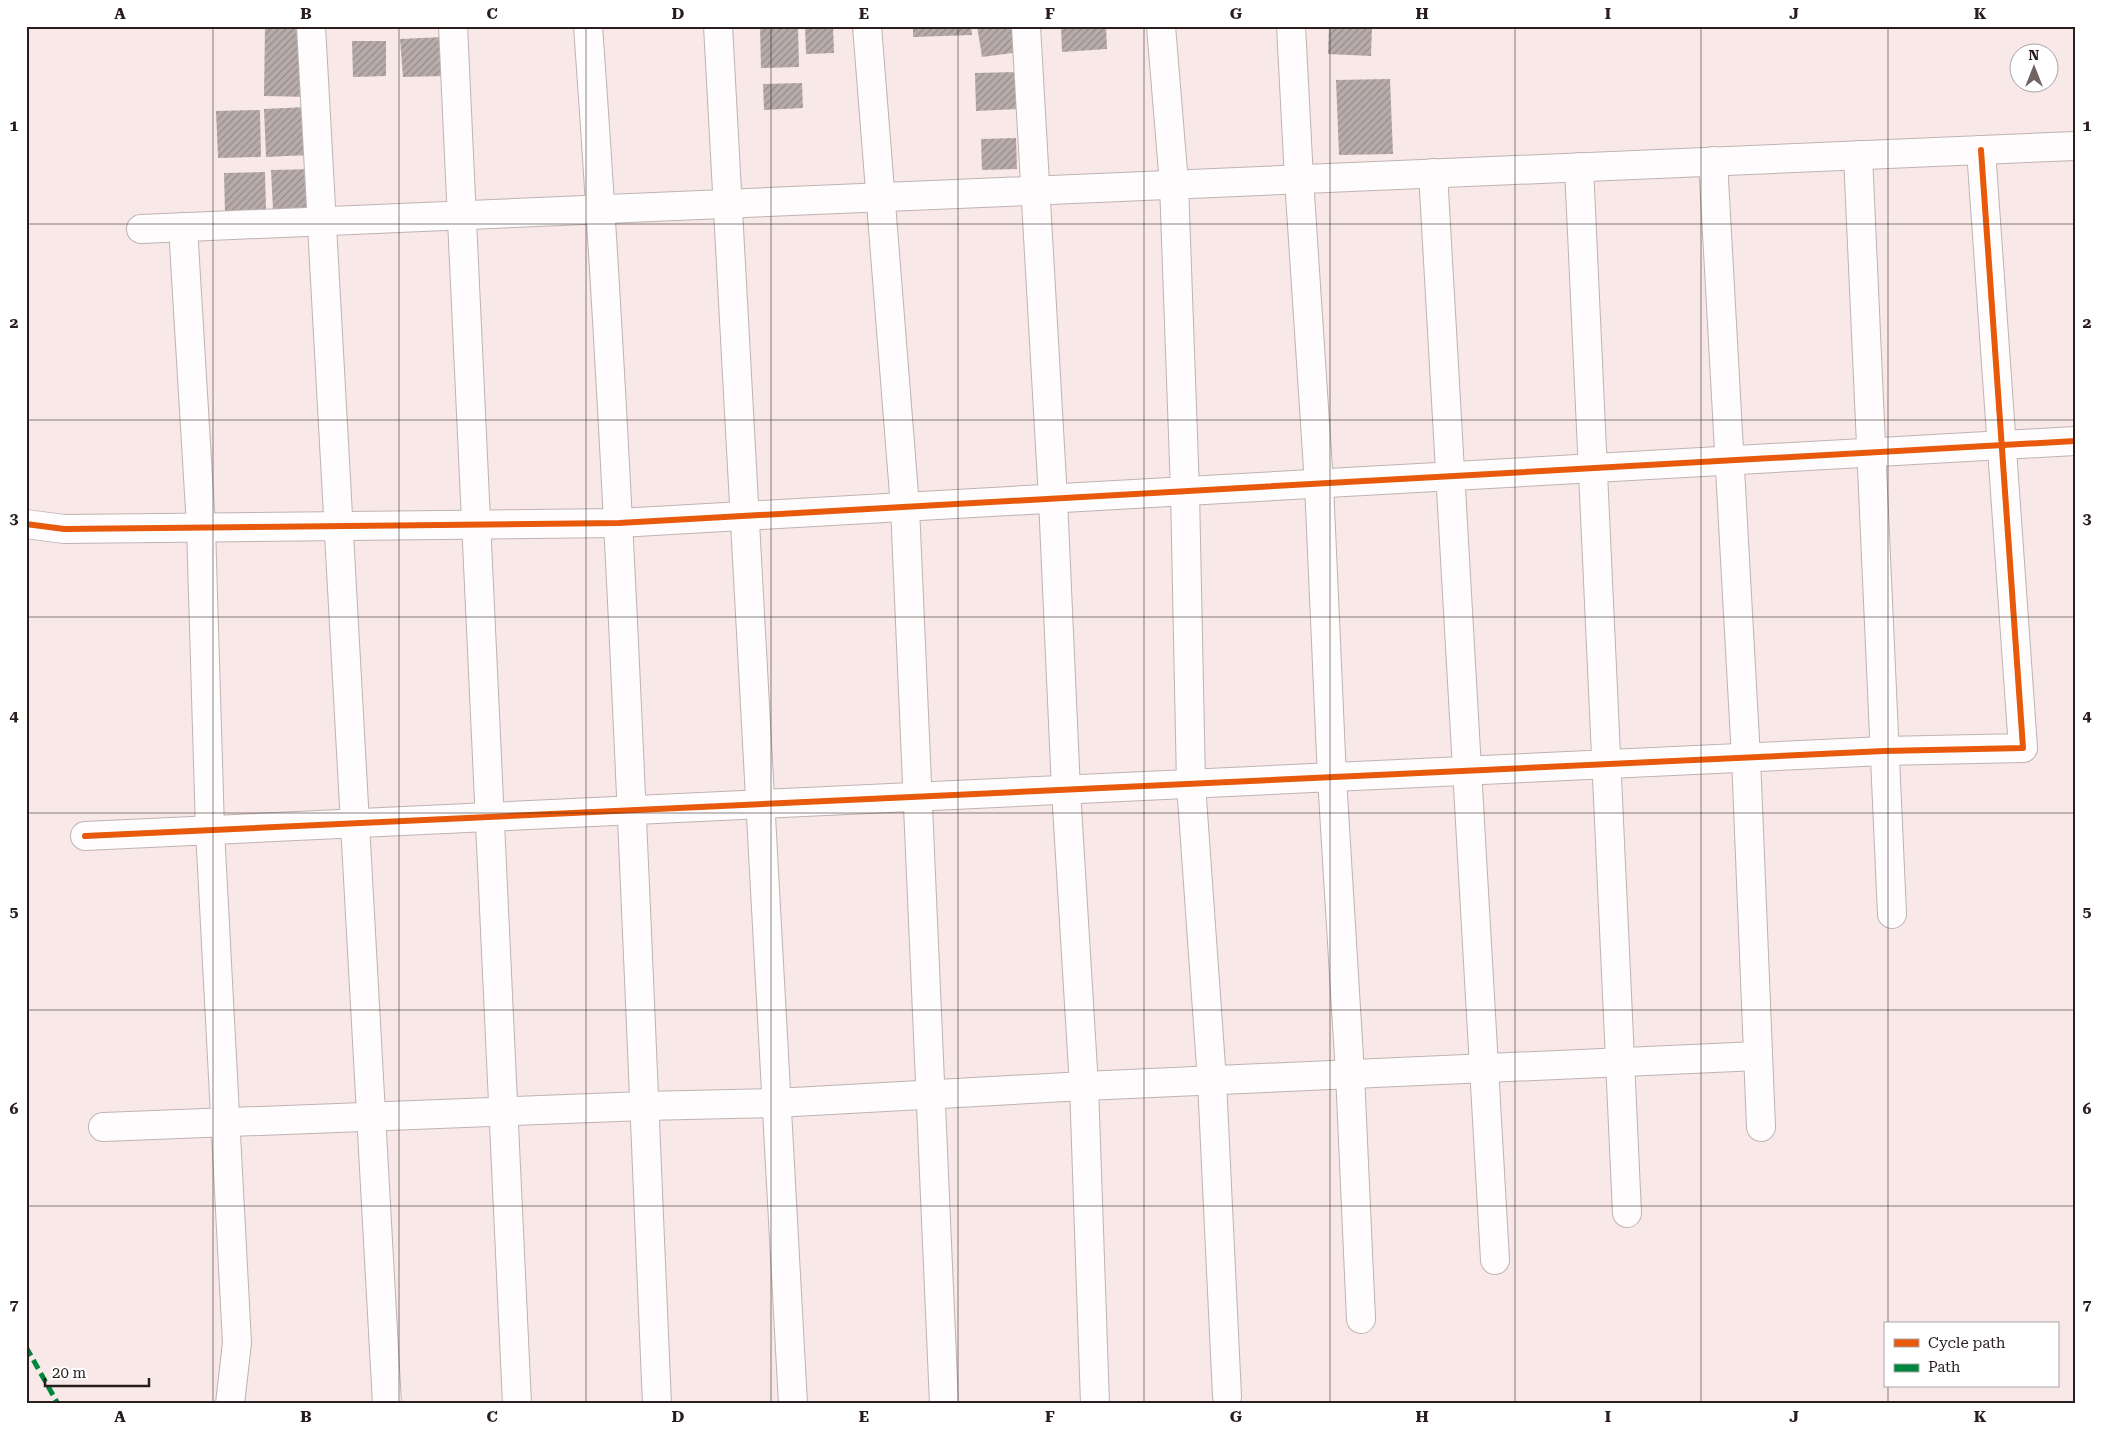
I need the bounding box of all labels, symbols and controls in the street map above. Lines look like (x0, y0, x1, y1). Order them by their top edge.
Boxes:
text: A (114, 4, 126, 23)
text: B (300, 4, 312, 23)
text: C (486, 4, 498, 23)
text: D (672, 4, 685, 23)
text: E (859, 4, 869, 23)
text: F (1045, 4, 1055, 23)
text: G (1230, 4, 1243, 23)
text: H (1415, 4, 1429, 23)
text: I (1605, 4, 1611, 23)
text: J (1789, 4, 1799, 23)
text: K (1974, 4, 1987, 23)
north arrow (2008, 42, 2058, 92)
text: N (2029, 47, 2040, 63)
text: 1 (10, 116, 19, 135)
text: 1 (2083, 116, 2092, 135)
text: 2 (10, 313, 19, 332)
text: 2 (2083, 313, 2092, 332)
text: 3 (10, 509, 19, 528)
text: 3 (2083, 509, 2092, 528)
text: 4 (10, 706, 19, 725)
text: 4 (2083, 706, 2092, 725)
text: 5 (10, 902, 19, 921)
text: 5 (2083, 902, 2092, 921)
text: 6 (10, 1099, 19, 1118)
text: 6 (2083, 1099, 2092, 1118)
text: 7 (10, 1295, 19, 1314)
text: 7 (2083, 1295, 2092, 1314)
legend (1884, 1322, 2058, 1388)
text: Cycle path (1928, 1334, 2006, 1352)
scale bar (45, 1355, 149, 1387)
text: Path (1928, 1358, 1961, 1376)
text: 20 m (52, 1364, 87, 1382)
text: A (114, 1407, 126, 1426)
text: B (300, 1407, 312, 1426)
text: C (486, 1407, 498, 1426)
text: D (672, 1407, 685, 1426)
text: E (859, 1407, 869, 1426)
text: F (1045, 1407, 1055, 1426)
text: G (1230, 1407, 1243, 1426)
text: H (1415, 1407, 1429, 1426)
text: I (1605, 1407, 1611, 1426)
text: J (1789, 1407, 1799, 1426)
text: K (1974, 1407, 1987, 1426)

